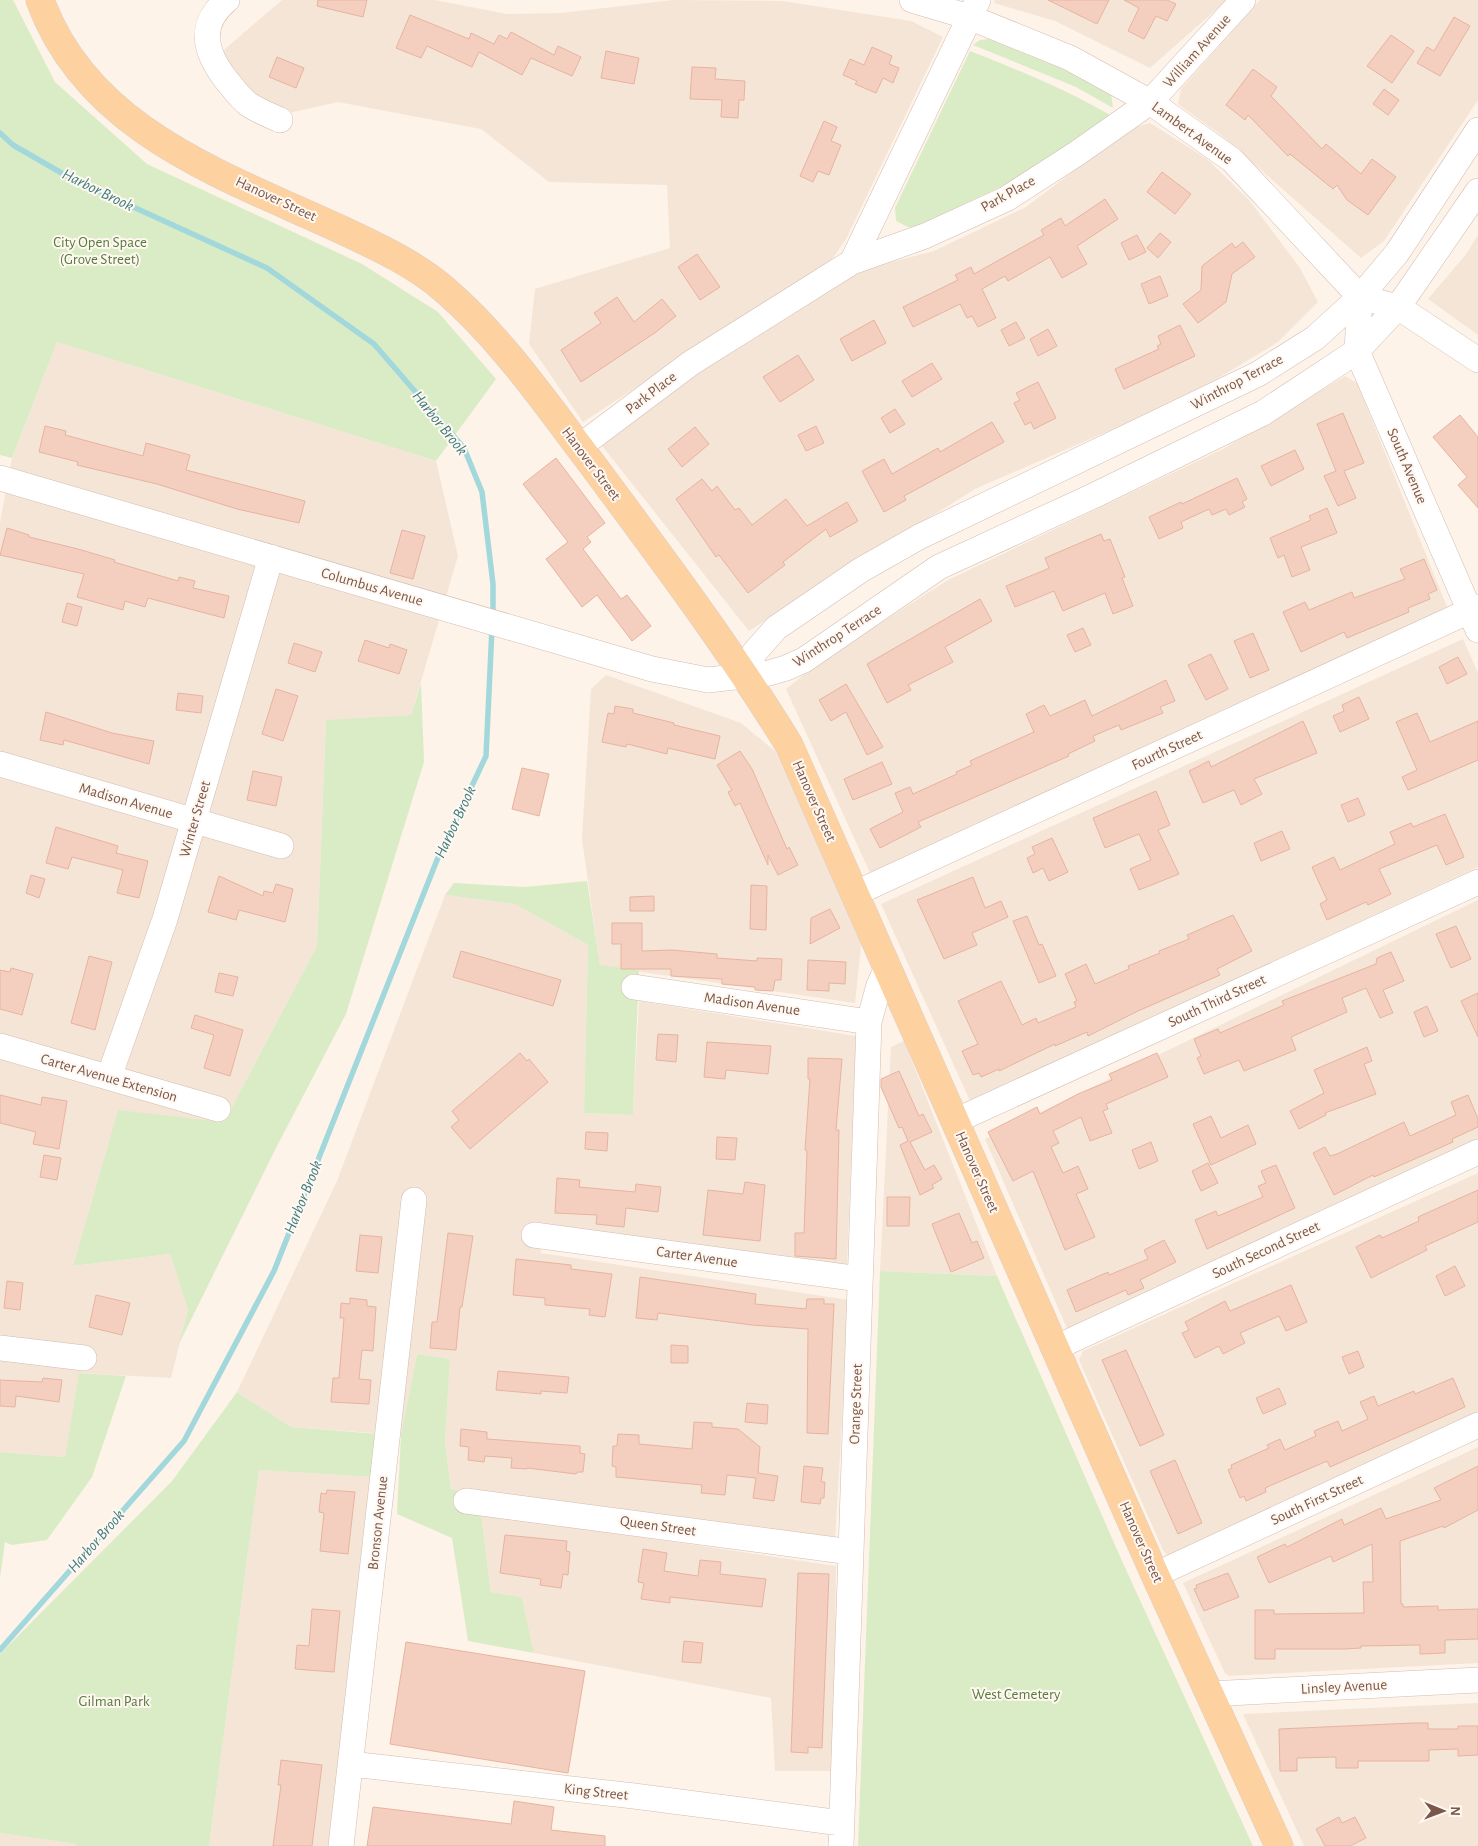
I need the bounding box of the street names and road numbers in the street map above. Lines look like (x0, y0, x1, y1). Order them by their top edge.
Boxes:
street label: William Avenue (1160, 11, 1234, 91)
street label: Lambert Avenue (1149, 99, 1235, 167)
street label: Park Place (978, 173, 1038, 215)
street label: Hanover Street (233, 174, 319, 224)
street label: Winthrop Terrace (1188, 351, 1286, 413)
street label: Park Place (623, 369, 679, 417)
street label: Hanover Street (559, 425, 623, 504)
street label: South Avenue (1384, 426, 1430, 506)
street label: Columbus Avenue (319, 565, 425, 609)
street label: Winthrop Terrace (790, 602, 884, 670)
street label: Fourth Street (1129, 727, 1205, 773)
street label: Hanover Street (789, 758, 839, 844)
street label: Winter Street (177, 779, 213, 859)
street label: Madison Avenue (77, 780, 175, 822)
street label: South Third Street (1166, 972, 1268, 1030)
street label: Madison Avenue (703, 990, 801, 1018)
street label: Carter Avenue Extension (39, 1051, 179, 1105)
street label: Hanover Street (952, 1129, 1002, 1215)
street label: South Second Street (1210, 1218, 1322, 1281)
street label: Carter Avenue (655, 1244, 739, 1270)
street label: Orange Street (847, 1363, 865, 1445)
street label: South First Street (1269, 1472, 1366, 1528)
street label: Bronson Avenue (366, 1475, 390, 1571)
street label: Hanover Street (1116, 1499, 1166, 1585)
street label: Queen Street (619, 1513, 697, 1539)
street label: Linsley Avenue (1300, 1677, 1388, 1697)
street label: King Street (563, 1781, 629, 1803)

